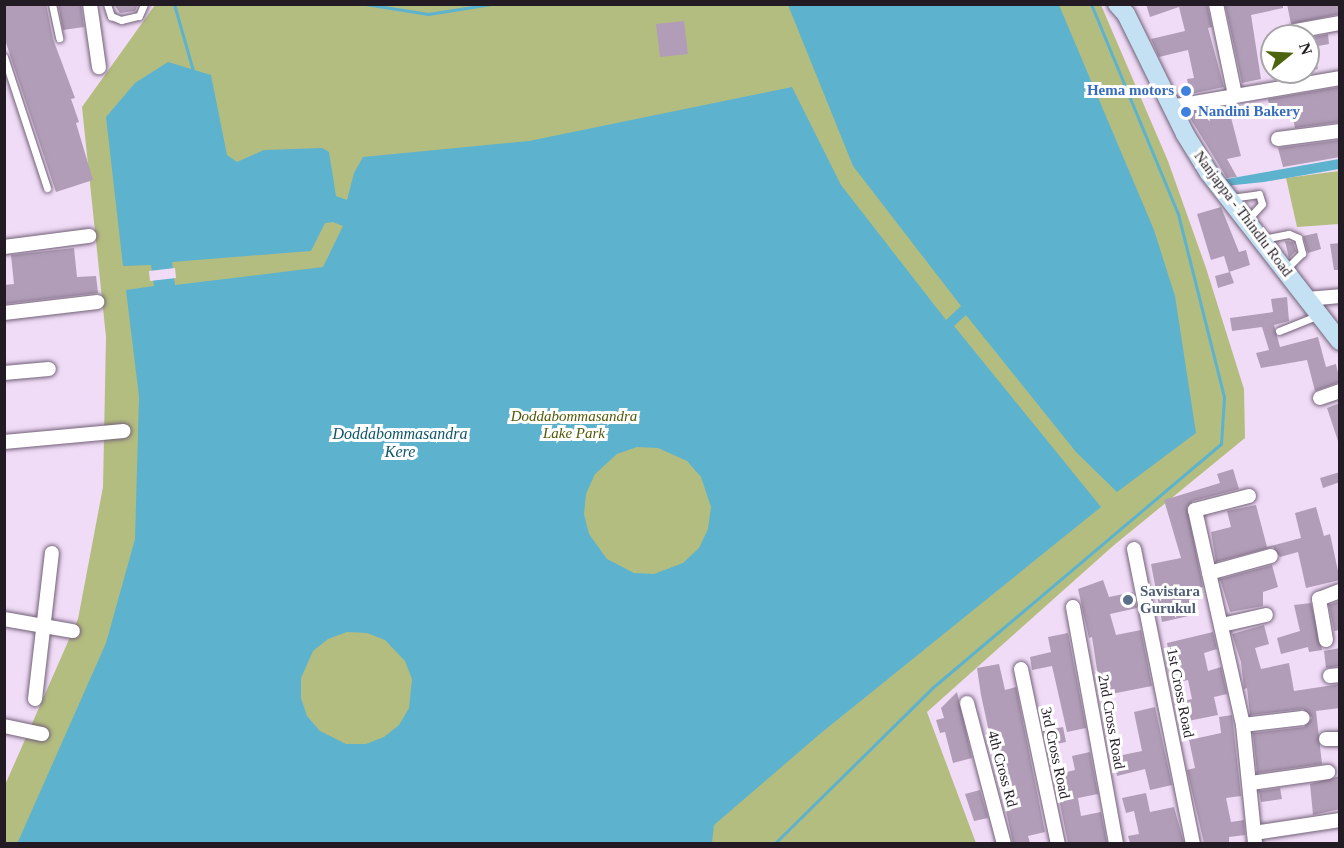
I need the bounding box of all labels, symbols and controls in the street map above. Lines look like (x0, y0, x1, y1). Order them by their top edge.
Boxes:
north arrow (1260, 24, 1320, 84)
text: N (1296, 41, 1316, 57)
place label: Hema motors (1087, 82, 1174, 100)
marker: Hema motors (1179, 84, 1193, 98)
place label: Nandini Bakery (1198, 103, 1300, 121)
marker: Nandini Bakery (1179, 105, 1193, 119)
street label: Nanjappa - Thindlu Road (1190, 148, 1296, 280)
park label: Doddabommasandra Lake Park (511, 407, 637, 442)
water label: Doddabommasandra Kere (332, 424, 468, 462)
place label: Savistara Gurukul (1140, 582, 1200, 617)
marker: Savistara Gurukul (1121, 593, 1135, 607)
street label: 1st Cross Road (1162, 647, 1198, 739)
street label: 2nd Cross Road (1094, 673, 1128, 771)
street label: 3rd Cross Road (1036, 705, 1074, 801)
street label: 4th Cross Rd (983, 729, 1021, 809)

